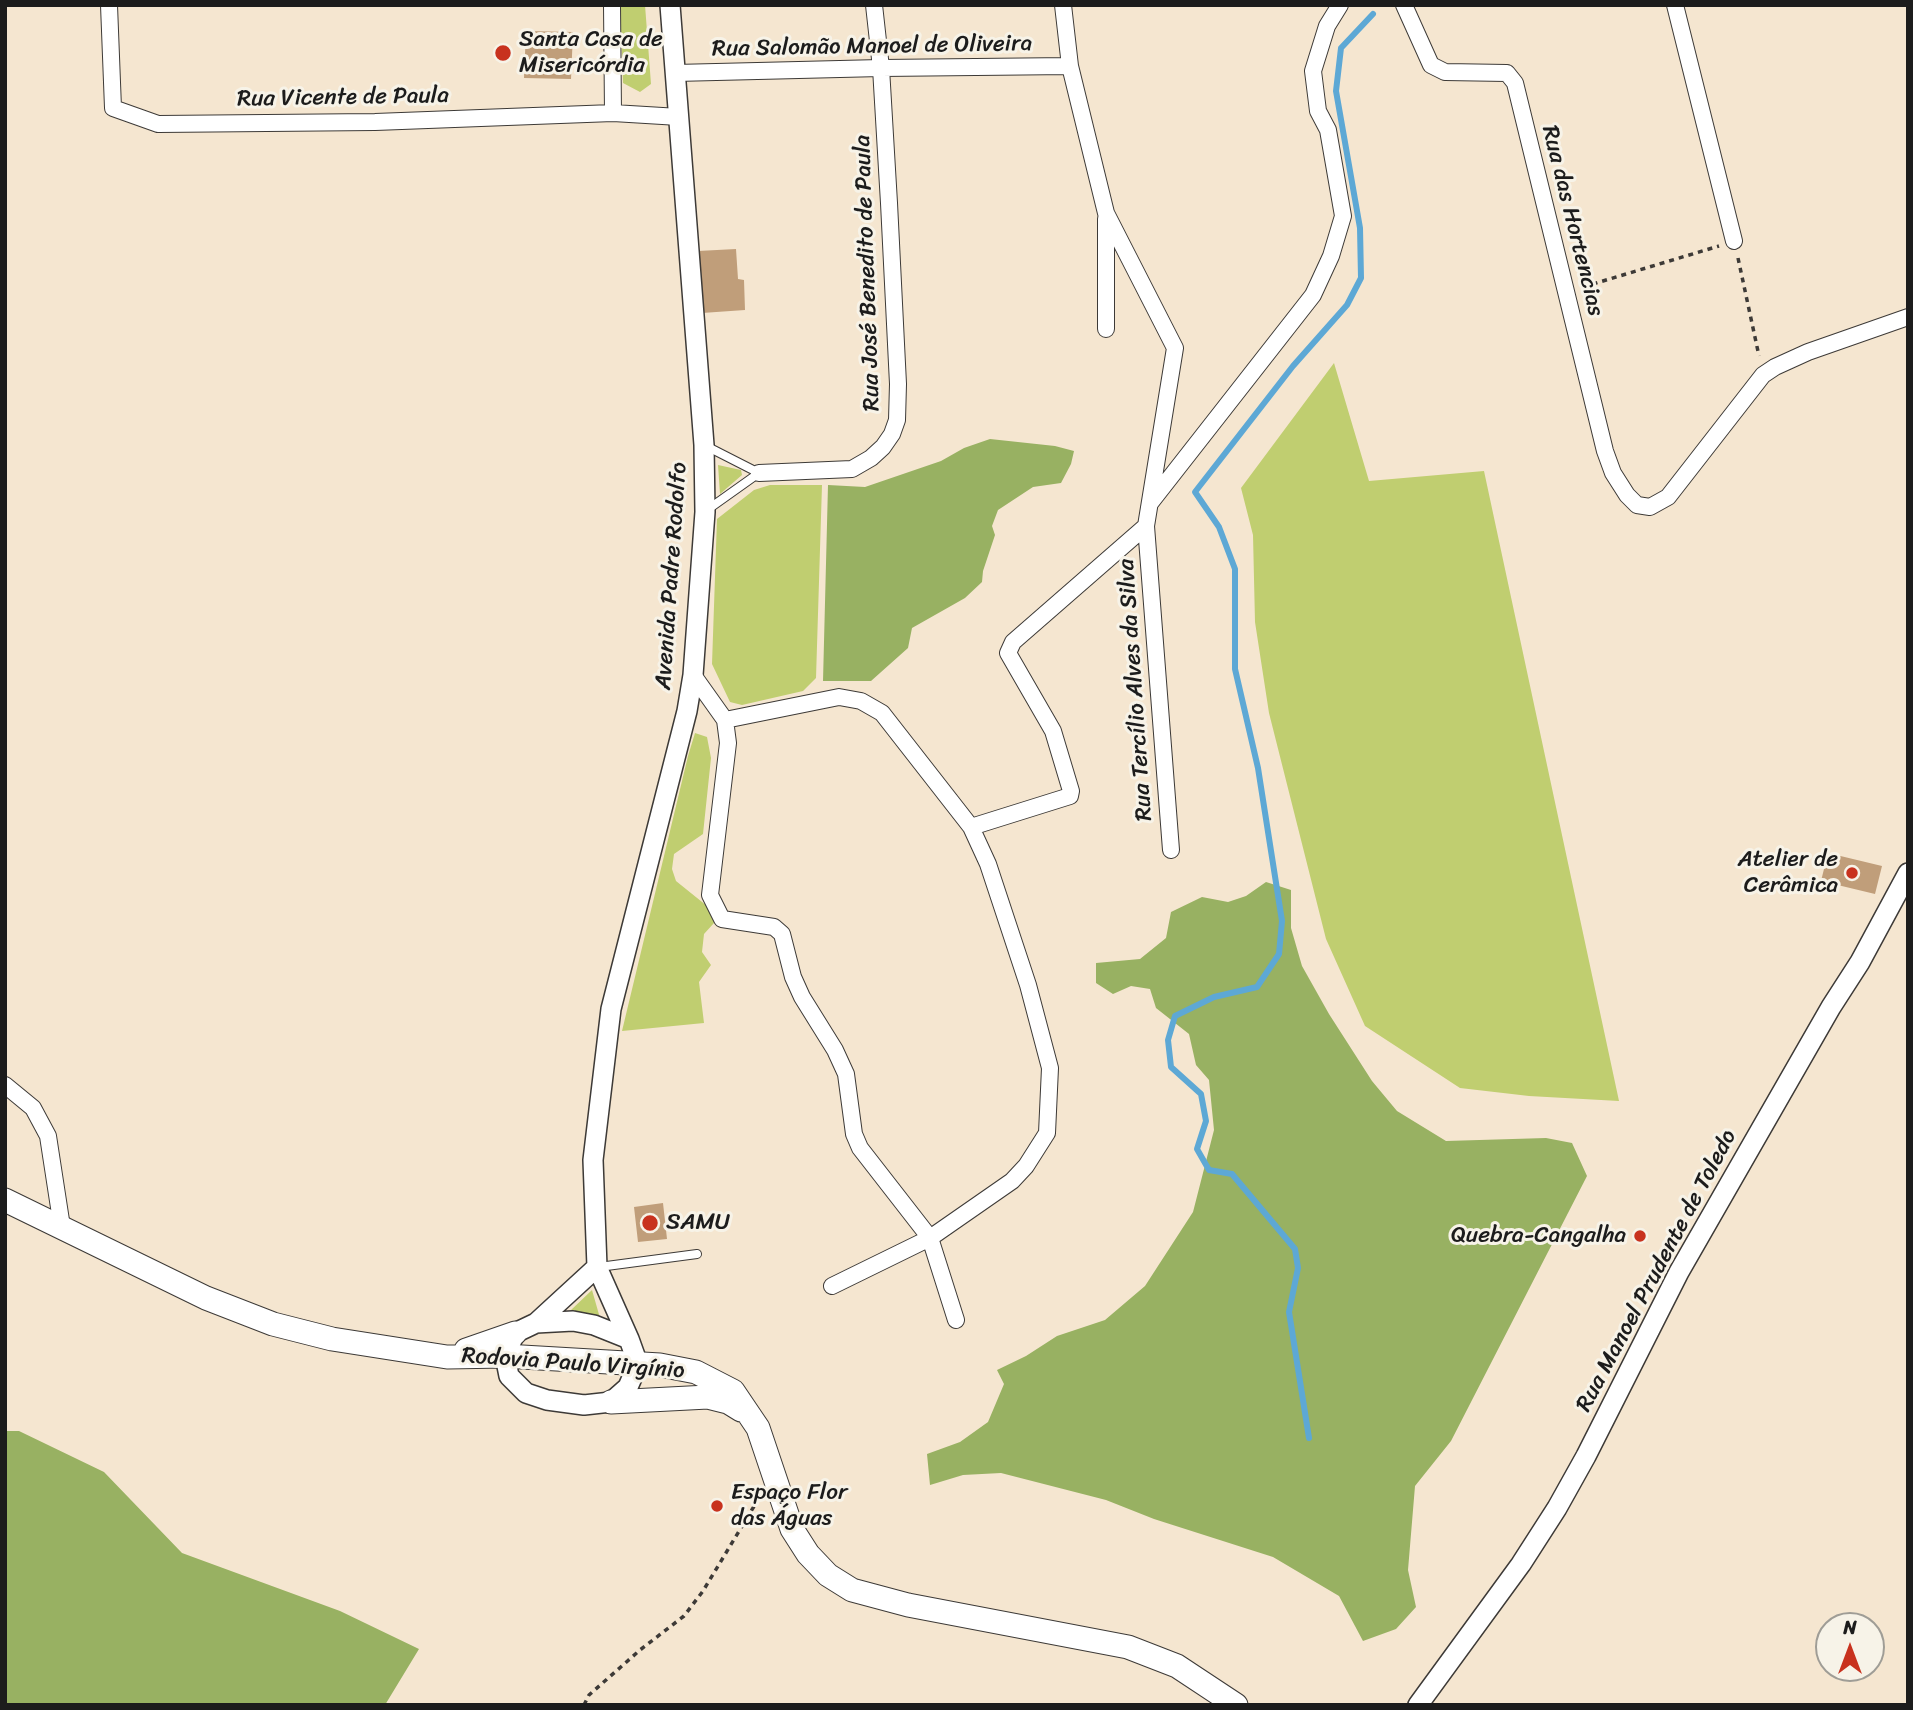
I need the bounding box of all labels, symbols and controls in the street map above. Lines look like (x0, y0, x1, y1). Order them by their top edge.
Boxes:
place label: Santa Casa de Misericórdia (519, 26, 663, 80)
street label: Rua Salomão Manoel de Oliveira (712, 30, 1032, 64)
marker: Santa Casa de Misericórdia (493, 43, 513, 63)
street label: Rua Vicente de Paula (237, 82, 449, 114)
street label: Rua das Hortencias (1535, 123, 1609, 319)
street label: Rua José Benedito de Paula (849, 134, 887, 412)
street label: Avenida Padre Rodolfo (650, 461, 694, 691)
street label: Rua Tercílio Alves da Silva (1113, 558, 1159, 822)
place label: Atelier de Cerâmica (1738, 846, 1838, 900)
marker: Atelier de Cerâmica (1844, 865, 1860, 881)
street label: Rua Manoel Prudente de Toledo (1571, 1125, 1743, 1417)
place label: SAMU (666, 1209, 730, 1237)
marker: SAMU (640, 1213, 660, 1233)
place label: Quebra-Cangalha (1451, 1222, 1626, 1250)
marker: Quebra-Cangalha (1632, 1228, 1648, 1244)
street label: Rodovia Paulo Virgínio (461, 1342, 685, 1386)
place label: Espaço Flor das Águas (731, 1479, 847, 1533)
marker: Espaço Flor das Águas (709, 1498, 725, 1514)
text: N (1843, 1611, 1857, 1644)
north arrow (1815, 1612, 1885, 1682)

